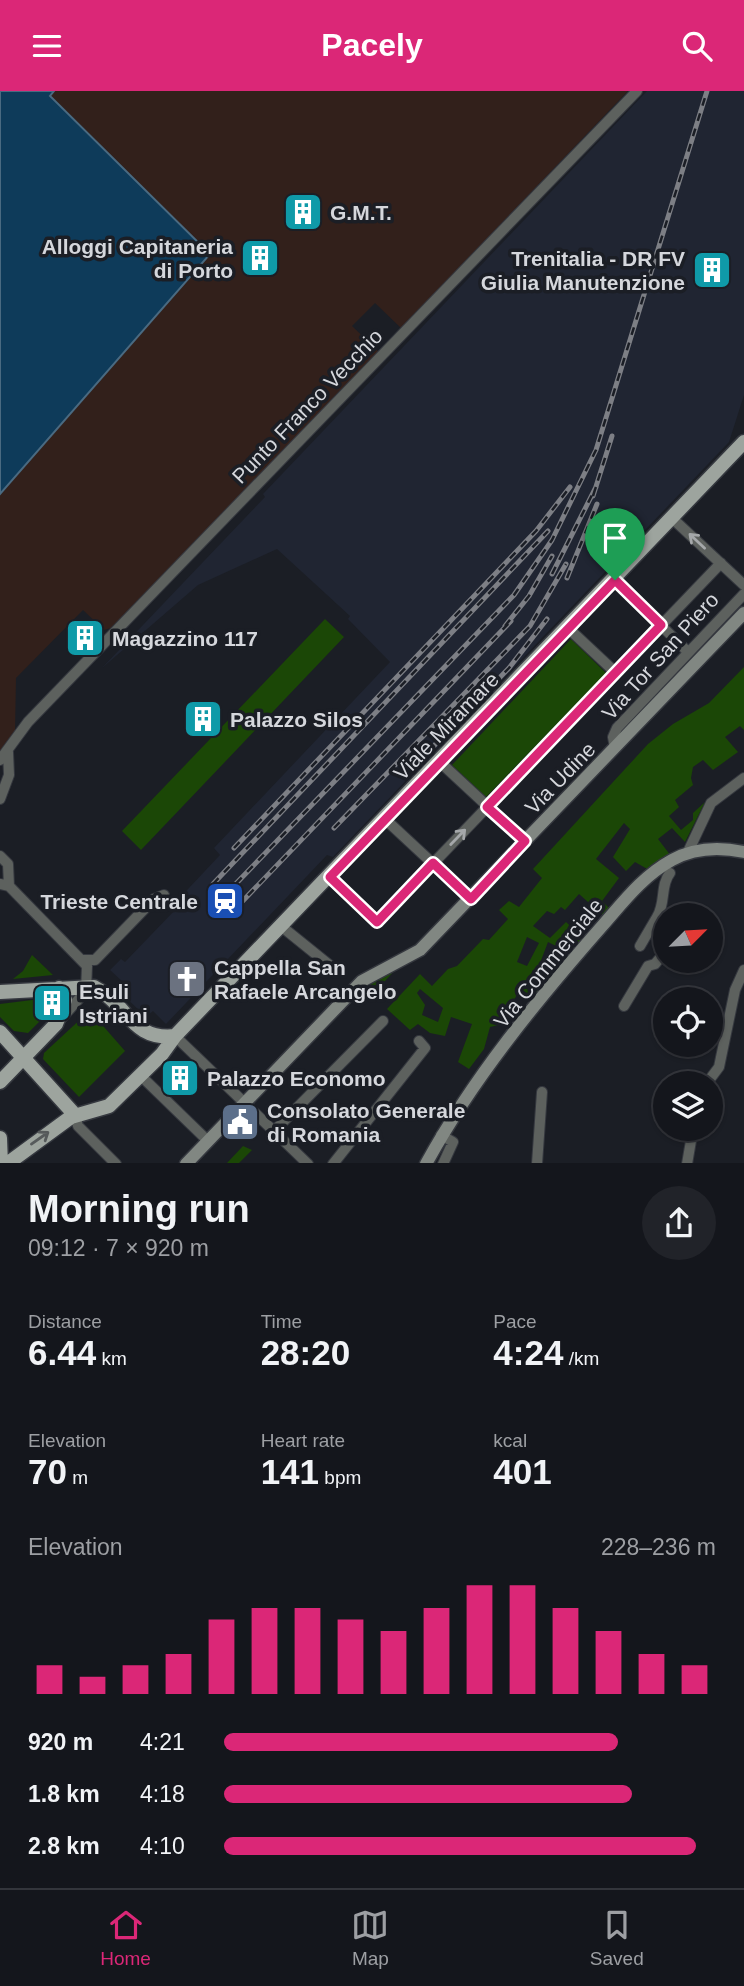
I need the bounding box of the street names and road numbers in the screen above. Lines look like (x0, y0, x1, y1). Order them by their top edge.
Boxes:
street label: Punto Franco Vecchio (227, 324, 387, 488)
street label: Via Tor San Piero (597, 588, 723, 724)
street label: Viale Miramare (389, 667, 503, 785)
street label: Via Udine (520, 737, 600, 819)
street label: Via Commerciale (489, 894, 607, 1032)

